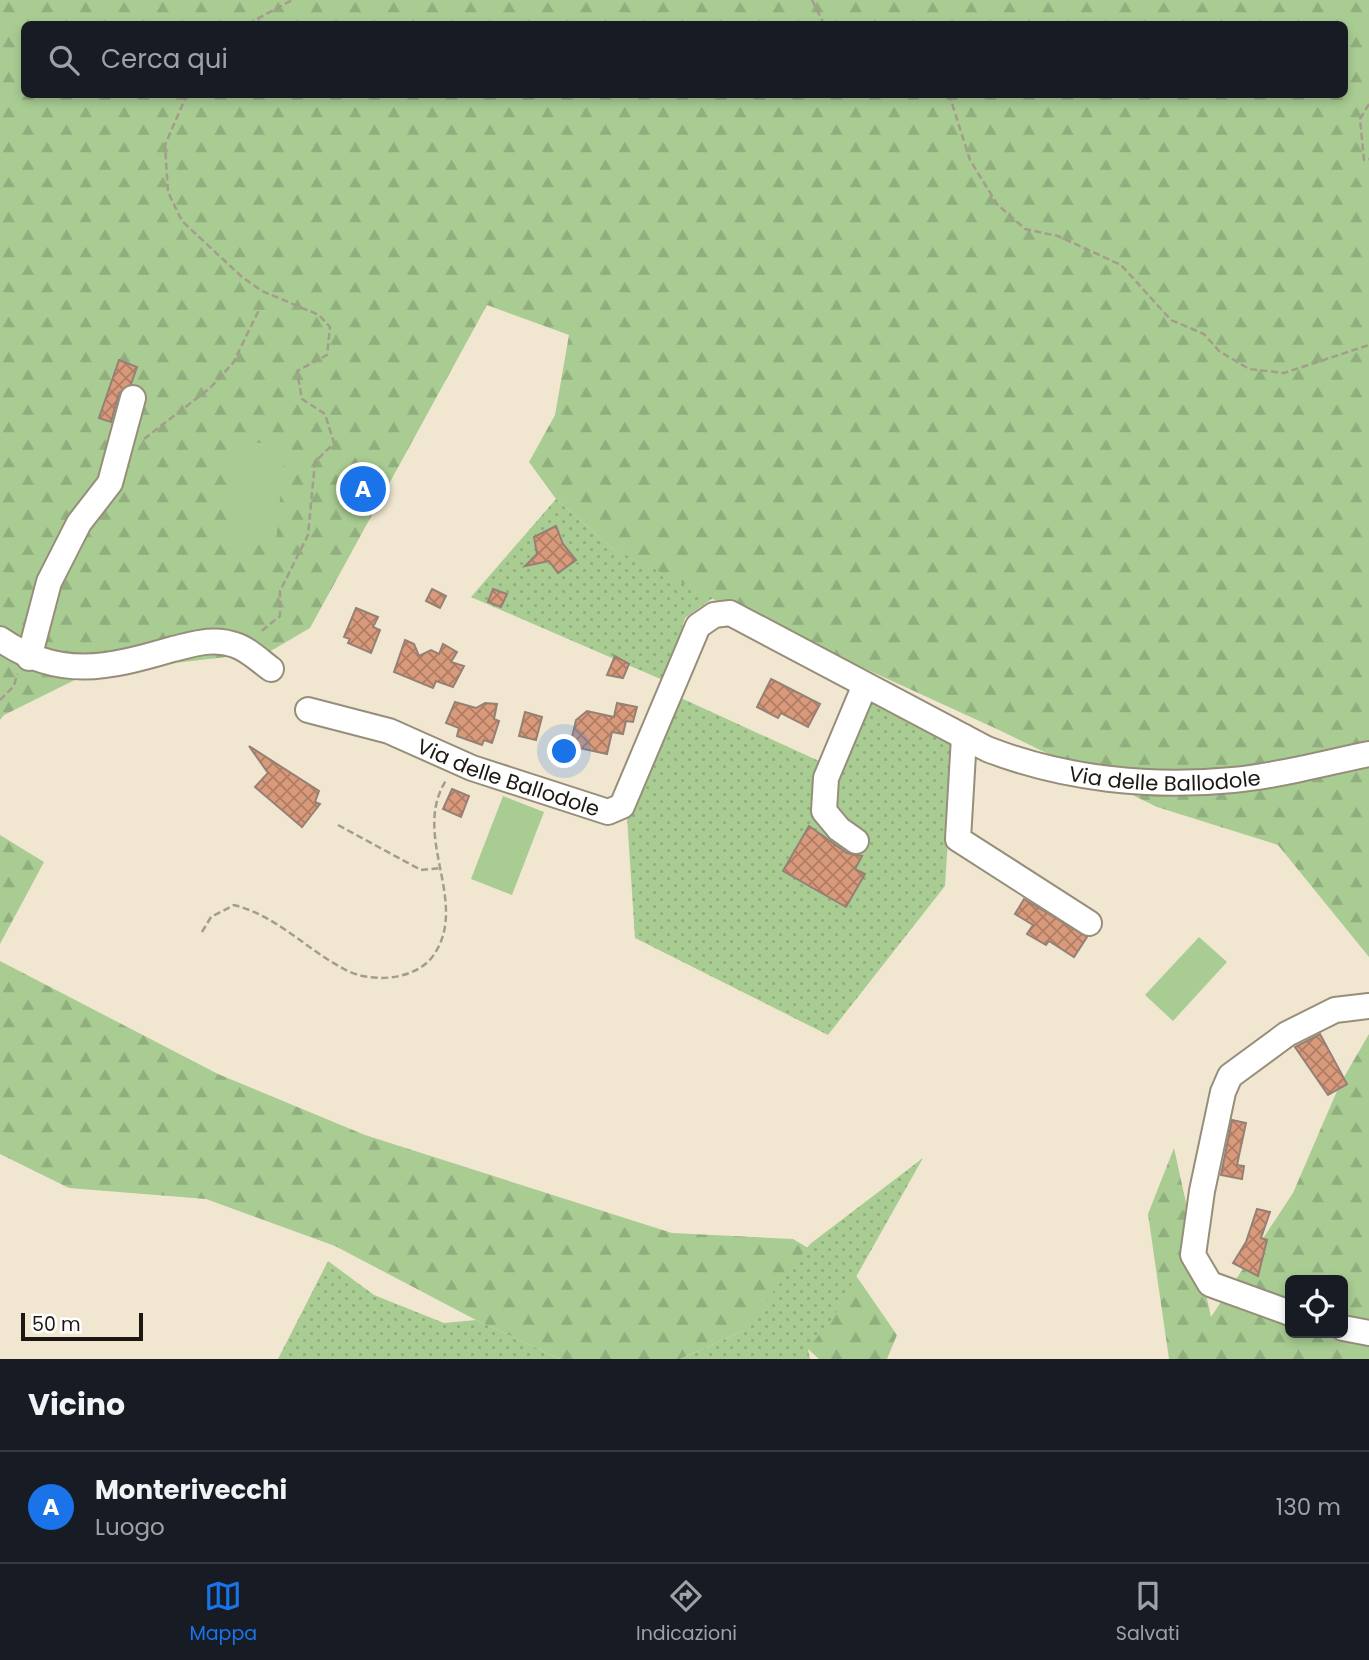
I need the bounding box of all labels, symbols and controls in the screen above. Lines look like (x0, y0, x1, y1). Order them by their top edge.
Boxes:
search box (21, 21, 1348, 98)
icon: search (45, 41, 83, 79)
text: Cerca qui (101, 41, 228, 77)
pin: A (340, 463, 386, 515)
street label: Via delle Ballodole (413, 731, 603, 823)
your location (547, 734, 581, 768)
street label: Via delle Ballodole (1066, 758, 1262, 797)
map controls (1285, 1275, 1348, 1338)
button: locate (1285, 1275, 1348, 1338)
scale bar (21, 1310, 144, 1342)
text: 50 m (32, 1311, 81, 1338)
text: Vicino (28, 1383, 125, 1426)
text: Monterivecchi (95, 1472, 287, 1508)
text: A (43, 1491, 59, 1523)
text: 130 m (1276, 1491, 1341, 1523)
text: Luogo (95, 1511, 165, 1543)
tab: Mappa (189, 1577, 257, 1648)
tab: Indicazioni (636, 1577, 737, 1648)
tab: Salvati (1116, 1577, 1180, 1648)

